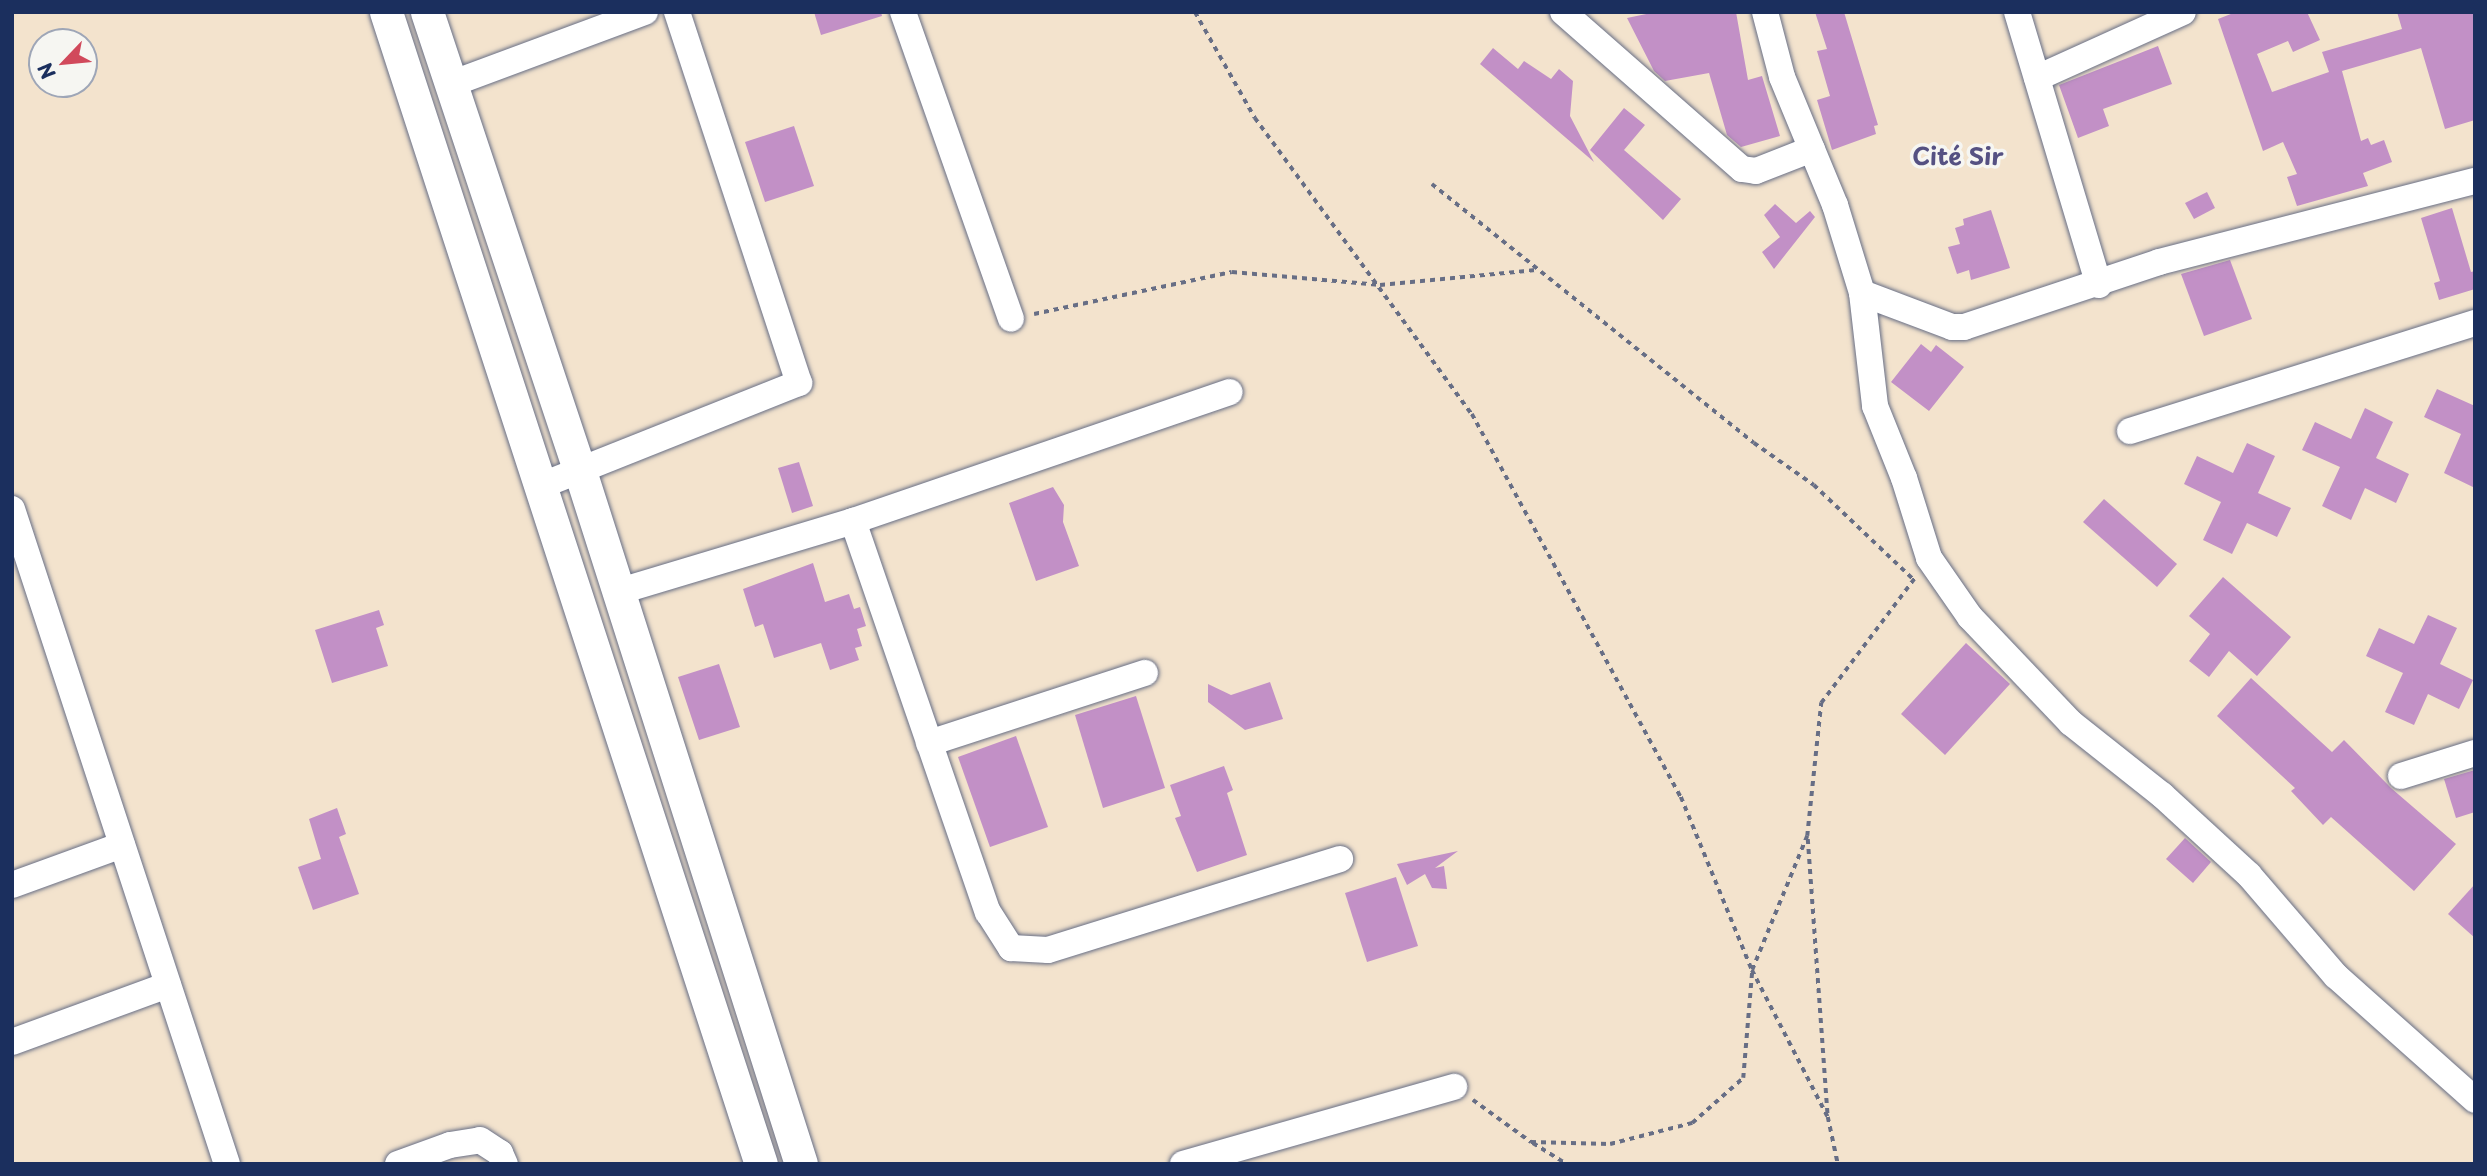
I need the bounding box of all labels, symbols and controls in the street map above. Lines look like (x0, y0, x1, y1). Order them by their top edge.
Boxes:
north arrow (28, 28, 98, 98)
text: N (30, 58, 62, 84)
district label: Cité Sir (1912, 142, 2004, 170)

